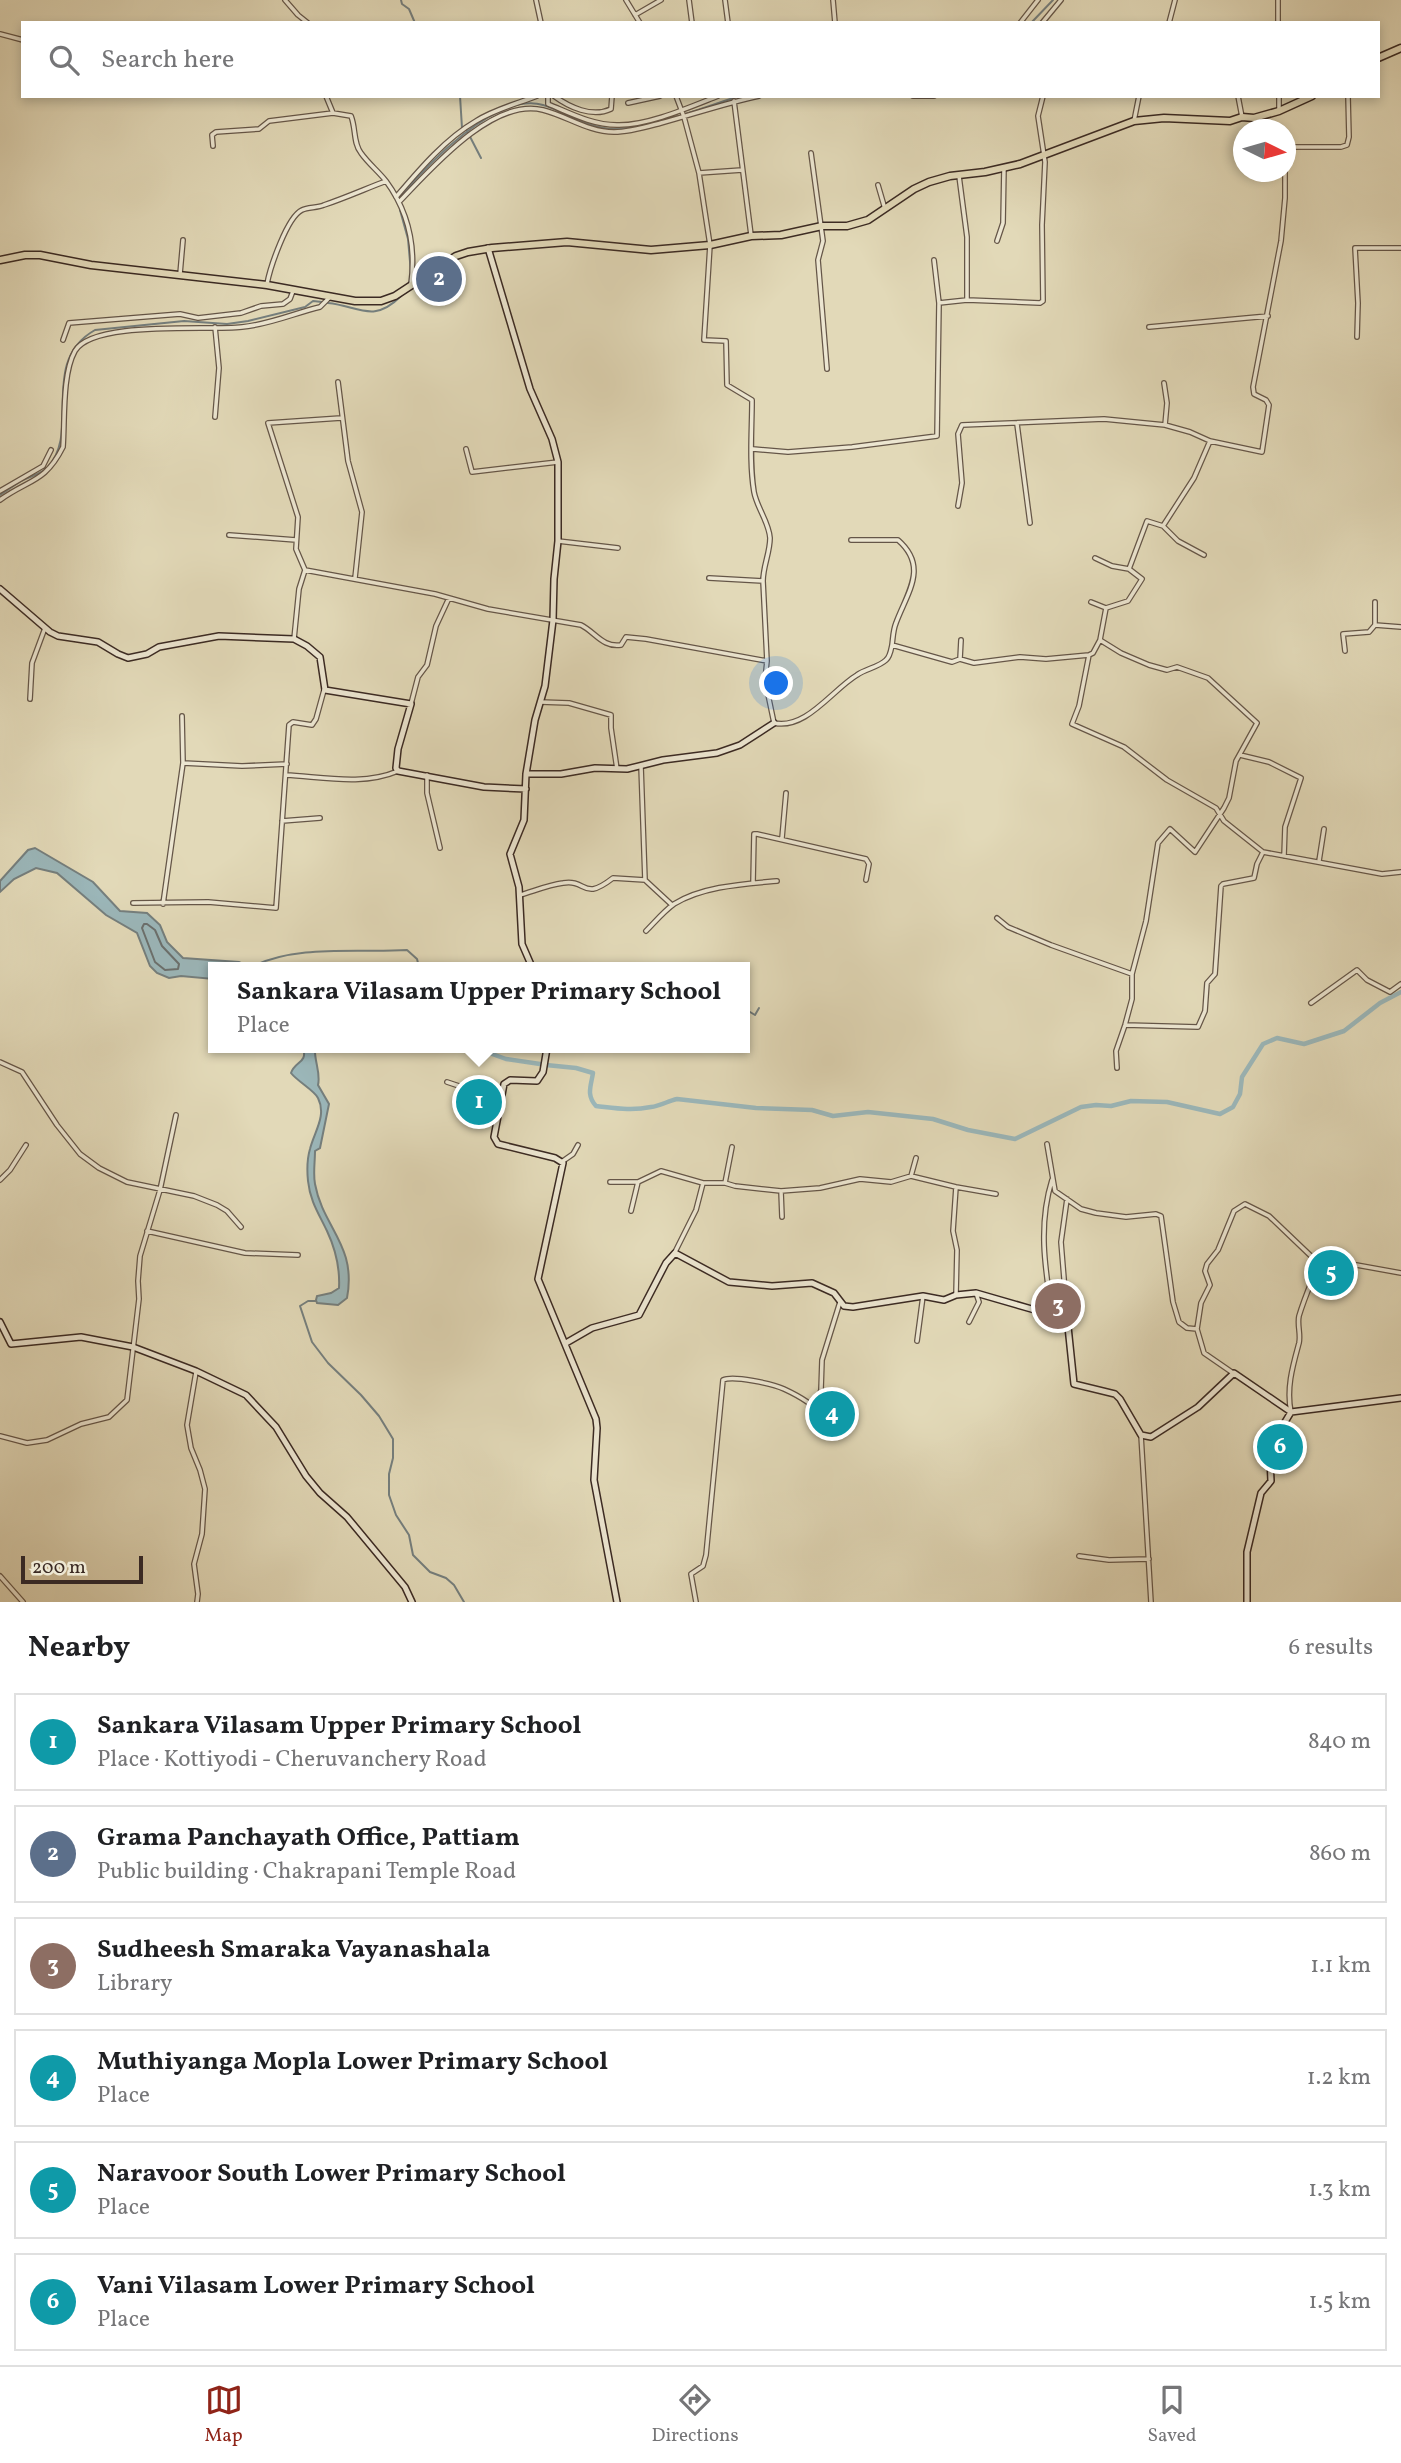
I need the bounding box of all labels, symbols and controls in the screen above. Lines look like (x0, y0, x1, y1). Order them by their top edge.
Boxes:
search box (21, 21, 1380, 98)
icon: search (45, 41, 83, 79)
text: Search here (101, 42, 234, 78)
north arrow (1233, 119, 1296, 182)
pin: 2 (416, 253, 462, 305)
your location (759, 666, 793, 700)
popup (208, 962, 750, 1053)
text: Sankara Vilasam Upper Primary School (237, 974, 721, 1010)
text: Place (237, 1010, 290, 1042)
pin: 1 (456, 1076, 502, 1128)
pin: 5 (1308, 1247, 1354, 1299)
pin: 3 (1035, 1280, 1081, 1332)
pin: 4 (809, 1388, 855, 1440)
pin: 6 (1257, 1421, 1303, 1473)
scale bar (21, 1553, 144, 1585)
text: 200 m (32, 1555, 86, 1581)
text: Nearby (28, 1627, 130, 1669)
text: 6 results (1289, 1632, 1373, 1664)
text: Sankara Vilasam Upper Primary School (97, 1708, 581, 1744)
text: 1 (48, 1726, 58, 1758)
text: 840 m (1308, 1726, 1371, 1758)
text: Place · Kottiyodi - Cheruvanchery Road (97, 1744, 487, 1776)
text: Grama Panchayath Office, Pattiam (97, 1820, 520, 1856)
text: 2 (47, 1838, 59, 1870)
text: 860 m (1309, 1838, 1371, 1870)
text: Public building · Chakrapani Temple Road (97, 1856, 516, 1888)
text: Sudheesh Smaraka Vayanashala (97, 1932, 490, 1968)
text: 3 (47, 1950, 59, 1982)
text: 1.1 km (1310, 1950, 1371, 1982)
text: Library (97, 1968, 173, 2000)
text: Muthiyanga Mopla Lower Primary School (97, 2044, 608, 2080)
text: 4 (46, 2062, 60, 2094)
text: 1.2 km (1307, 2062, 1371, 2094)
text: Place (97, 2080, 150, 2112)
text: Naravoor South Lower Primary School (97, 2156, 566, 2192)
text: 5 (47, 2174, 59, 2206)
text: 1.3 km (1308, 2174, 1371, 2206)
text: Place (97, 2192, 150, 2224)
text: Vani Vilasam Lower Primary School (97, 2268, 535, 2304)
text: 6 (47, 2286, 59, 2318)
text: 1.5 km (1309, 2286, 1371, 2318)
text: Place (97, 2304, 150, 2336)
tab: Map (204, 2381, 243, 2449)
tab: Directions (652, 2381, 739, 2449)
tab: Saved (1148, 2381, 1196, 2449)

